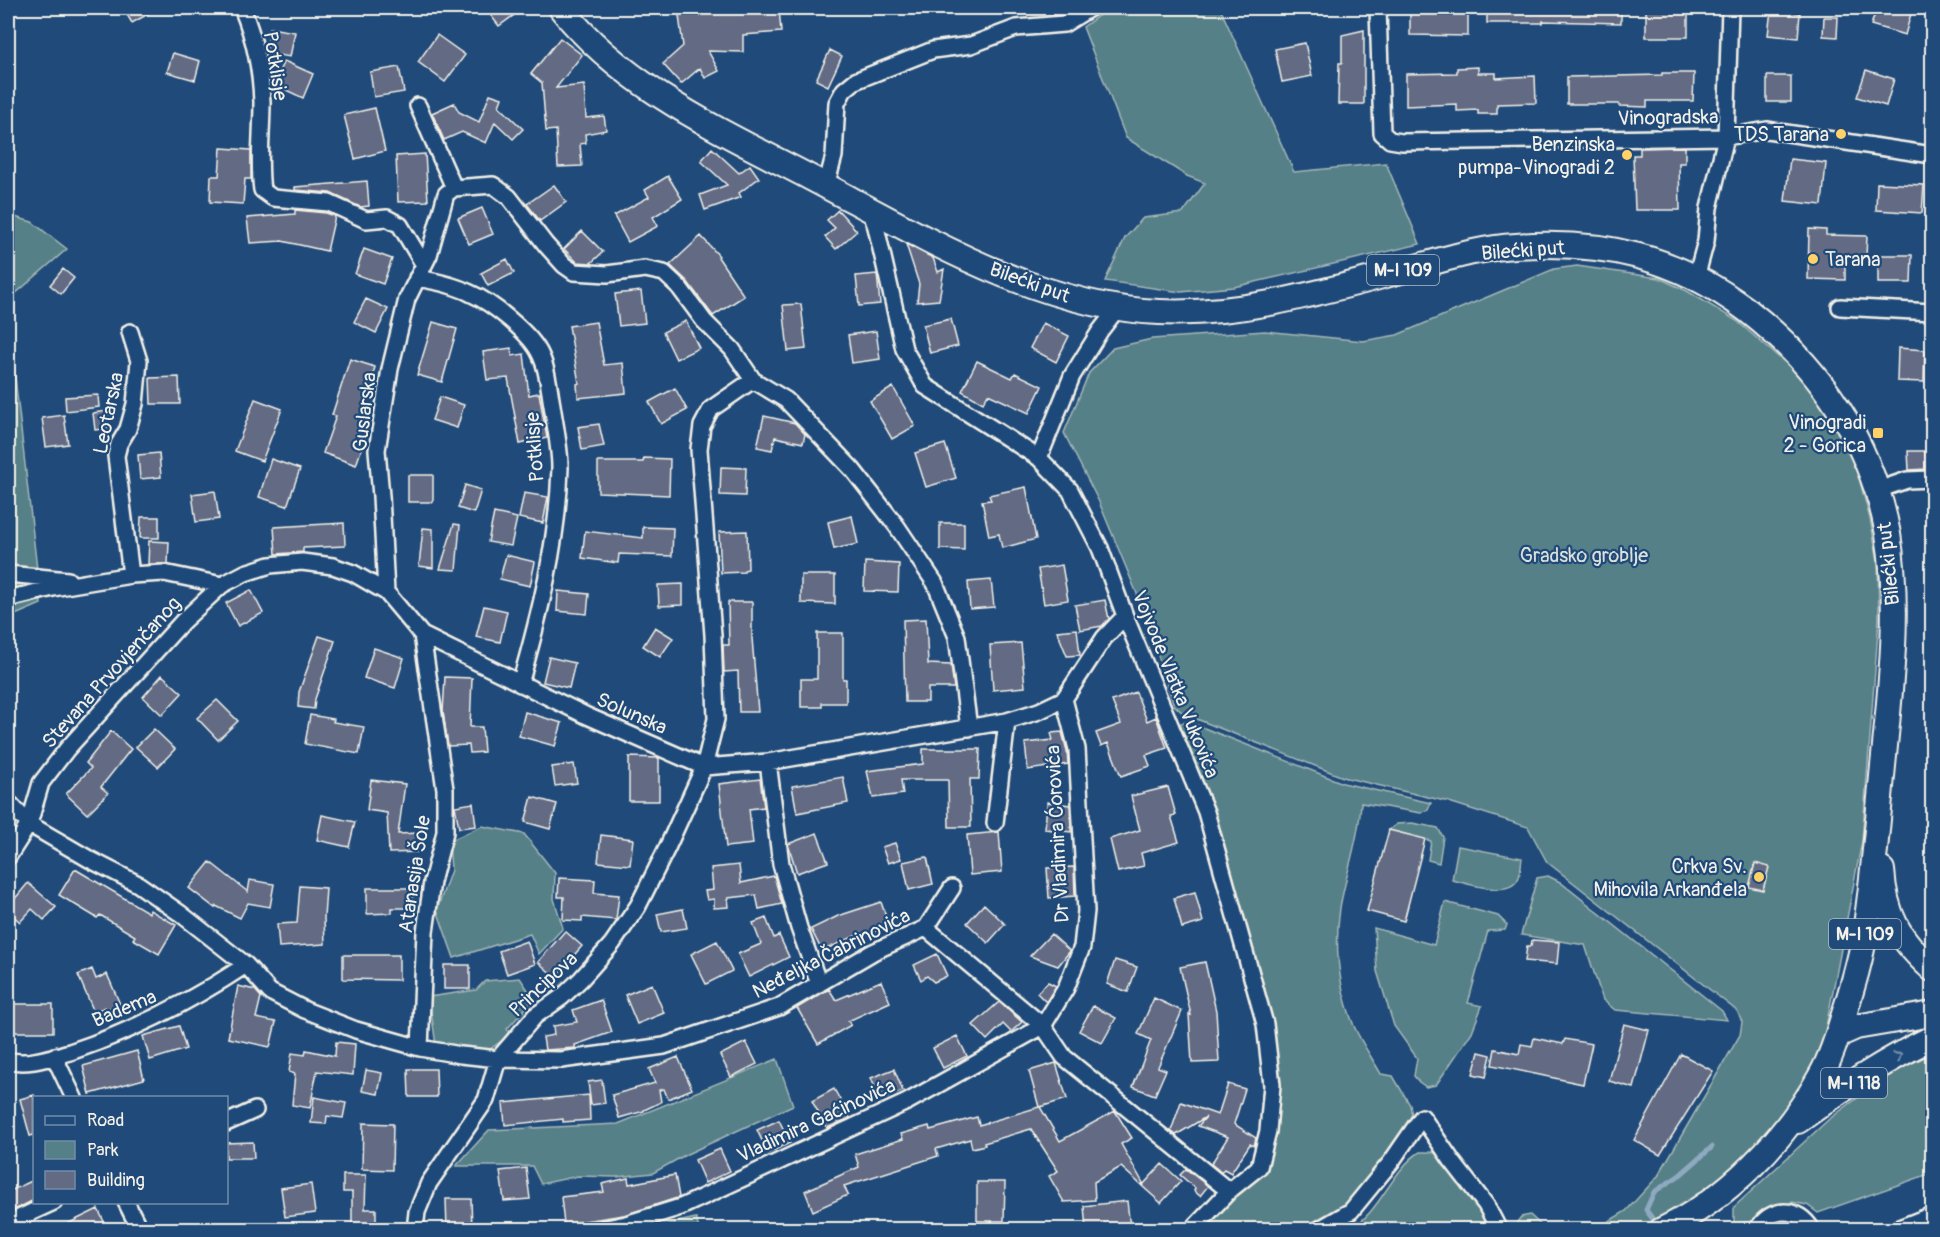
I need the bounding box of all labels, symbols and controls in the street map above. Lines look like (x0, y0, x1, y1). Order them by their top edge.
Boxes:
street label: Potklisje (258, 30, 293, 103)
street label: Vinogradska (1617, 104, 1719, 131)
place label: TDS Tarana (1734, 122, 1829, 147)
marker: TDS Tarana (1834, 127, 1848, 141)
place label: Benzinska pumpa-Vinogradi 2 (1458, 132, 1615, 180)
marker: Benzinska pumpa-Vinogradi 2 (1620, 148, 1634, 162)
street label: Bilećki put (1480, 235, 1567, 266)
place label: Tarana (1825, 247, 1881, 272)
marker: Tarana (1806, 252, 1820, 266)
road number: M-I 109 (1367, 255, 1439, 285)
street label: Bilećki put (986, 256, 1074, 309)
street label: Leotarska (88, 370, 129, 456)
street label: Guslarska (347, 371, 382, 453)
place label: Vinogradi 2 - Gorica (1783, 410, 1866, 458)
street label: Potklisje (520, 411, 549, 483)
marker: Vinogradi 2 - Gorica (1871, 426, 1885, 440)
street label: Bilećki put (1872, 520, 1905, 607)
park label: Gradsko groblje (1520, 543, 1648, 568)
street label: Vojvode Vlatka Vukovića (1126, 587, 1225, 782)
street label: Stevana Prvovjenčanog (37, 591, 186, 753)
street label: Solunska (593, 687, 671, 740)
street label: Dr Vladimira Ćorovića (1040, 744, 1075, 924)
street label: Atanasija Šole (392, 813, 436, 935)
place label: Crkva Sv. Mihovila Arkanđela (1594, 854, 1747, 902)
marker: Crkva Sv. Mihovila Arkanđela (1752, 870, 1766, 884)
street label: Neđeljka Čabrinovića (748, 903, 914, 1004)
road number: M-I 109 (1829, 919, 1901, 949)
street label: Principova (504, 946, 583, 1022)
street label: Badema (88, 984, 160, 1033)
one-way arrow (1892, 1052, 1902, 1063)
road number: M-I 118 (1821, 1068, 1887, 1098)
street label: Vladimira Gaćinovića (733, 1073, 899, 1168)
legend (33, 1096, 228, 1204)
text: Road (87, 1109, 124, 1132)
text: Park (87, 1139, 119, 1162)
text: Building (87, 1169, 145, 1192)

